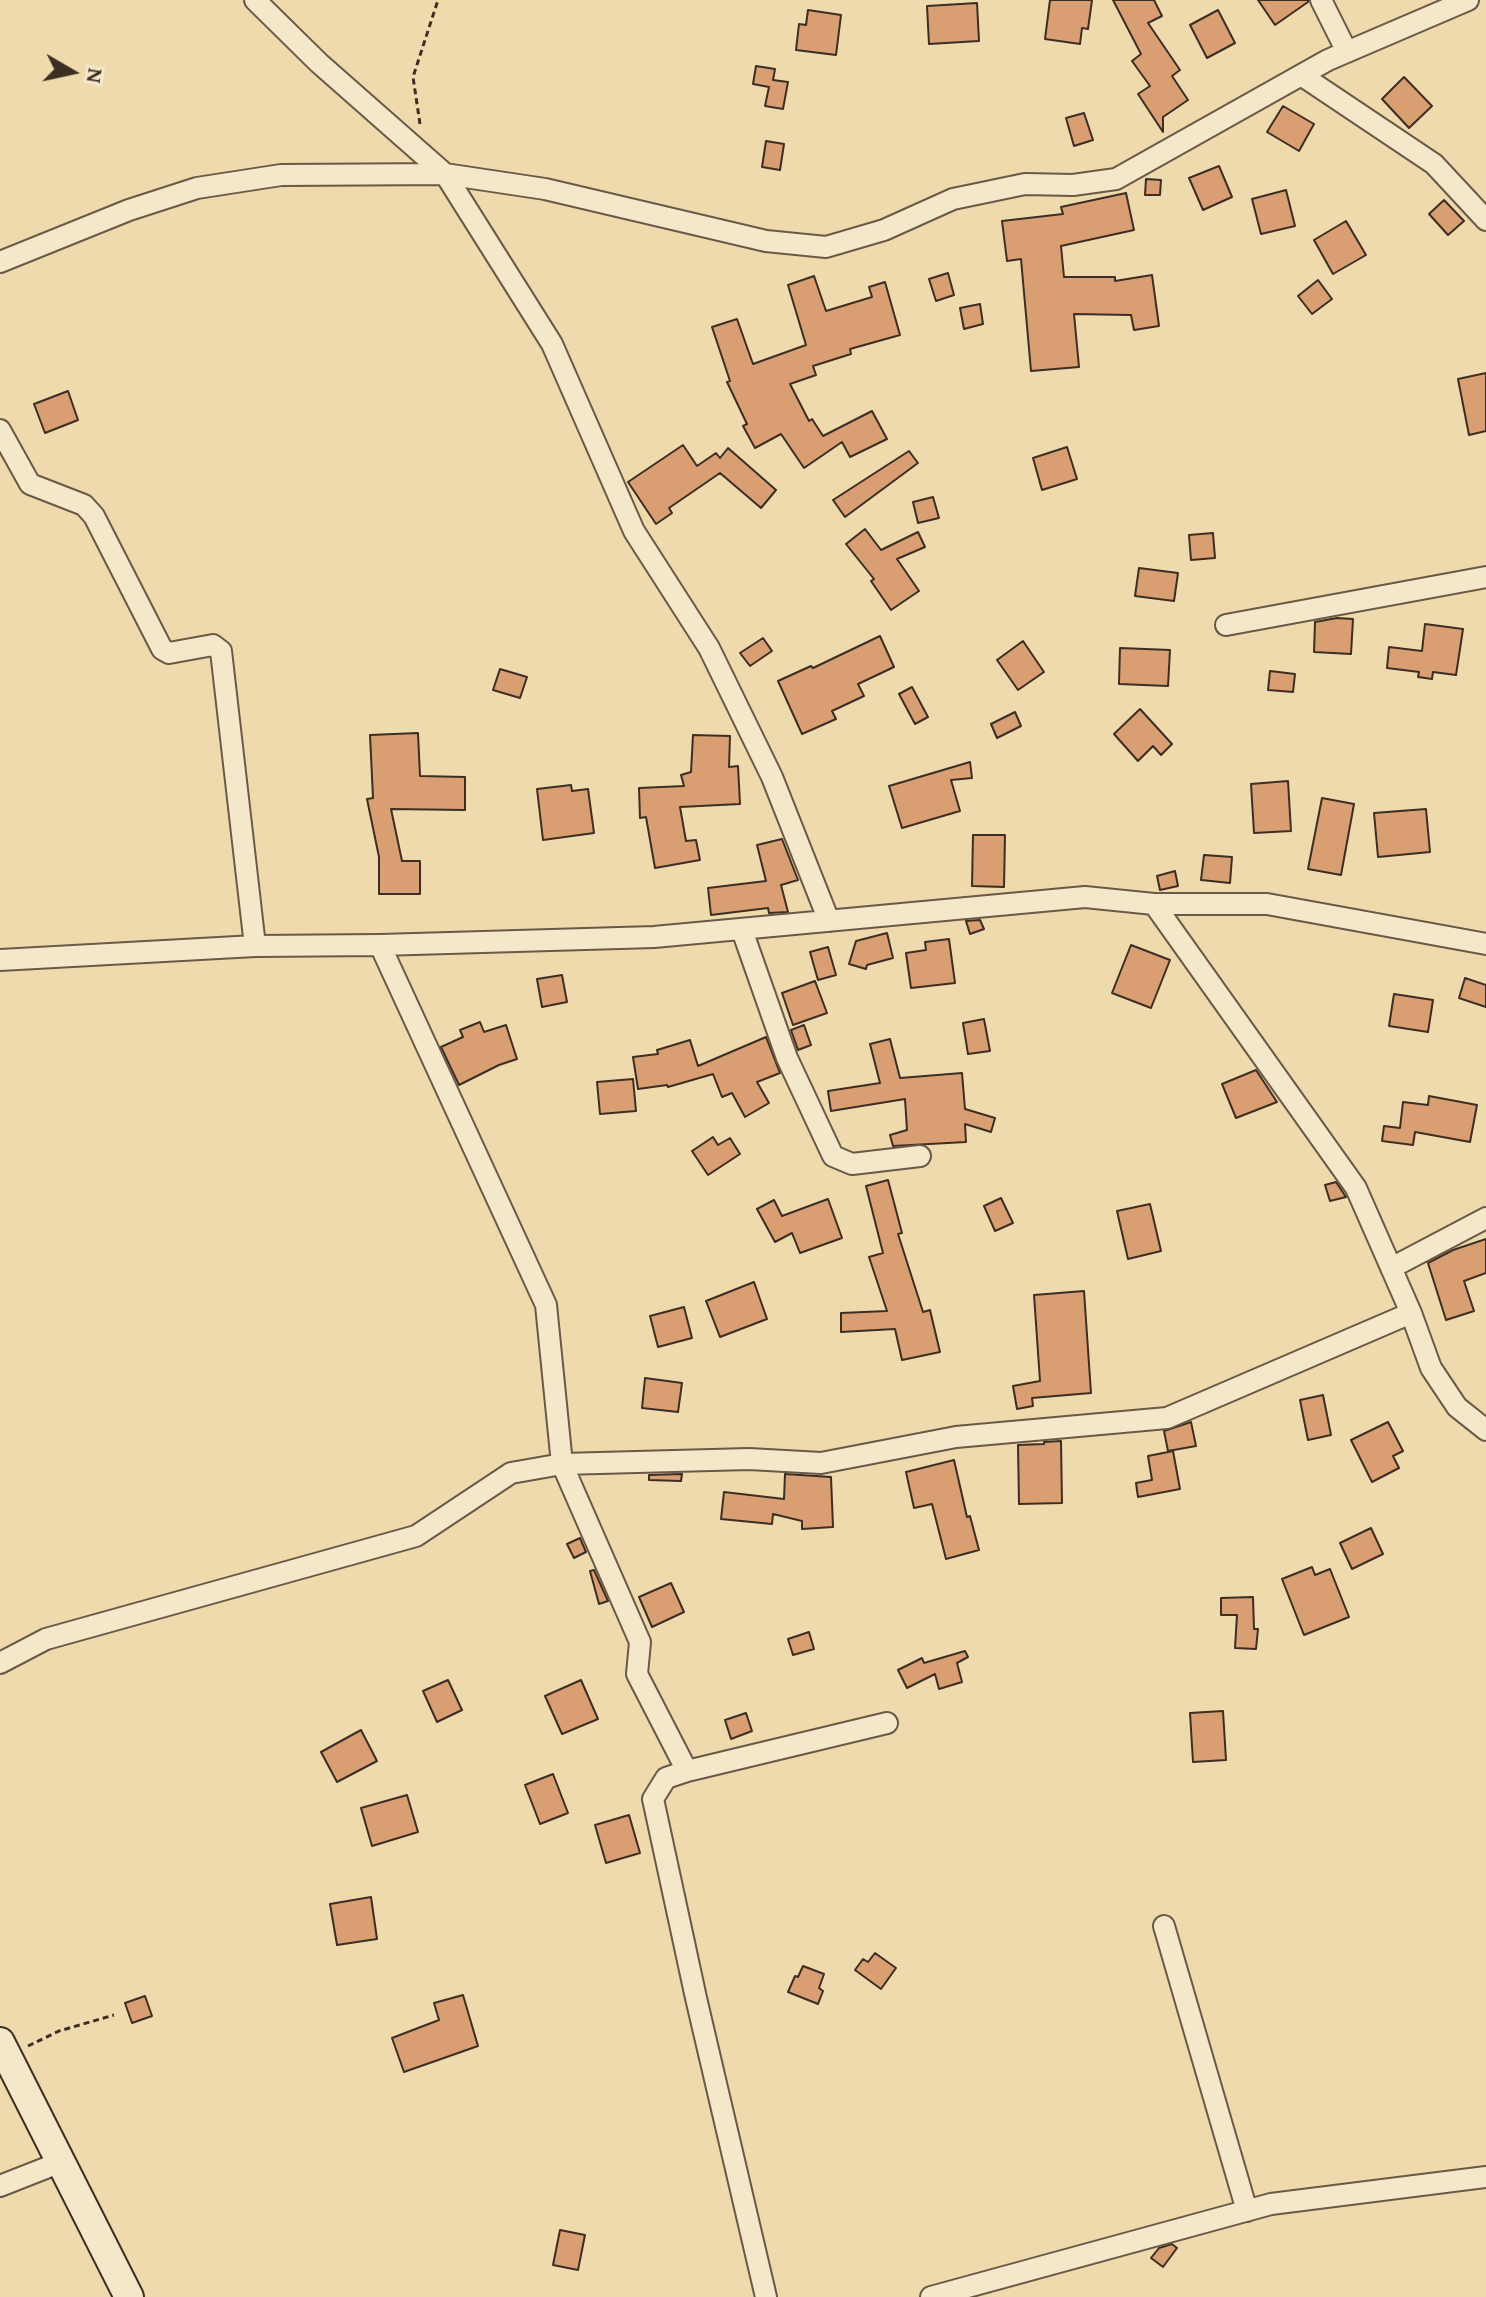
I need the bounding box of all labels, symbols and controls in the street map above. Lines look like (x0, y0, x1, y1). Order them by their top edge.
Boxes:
north arrow (32, 32, 112, 112)
text: N (79, 66, 113, 86)

